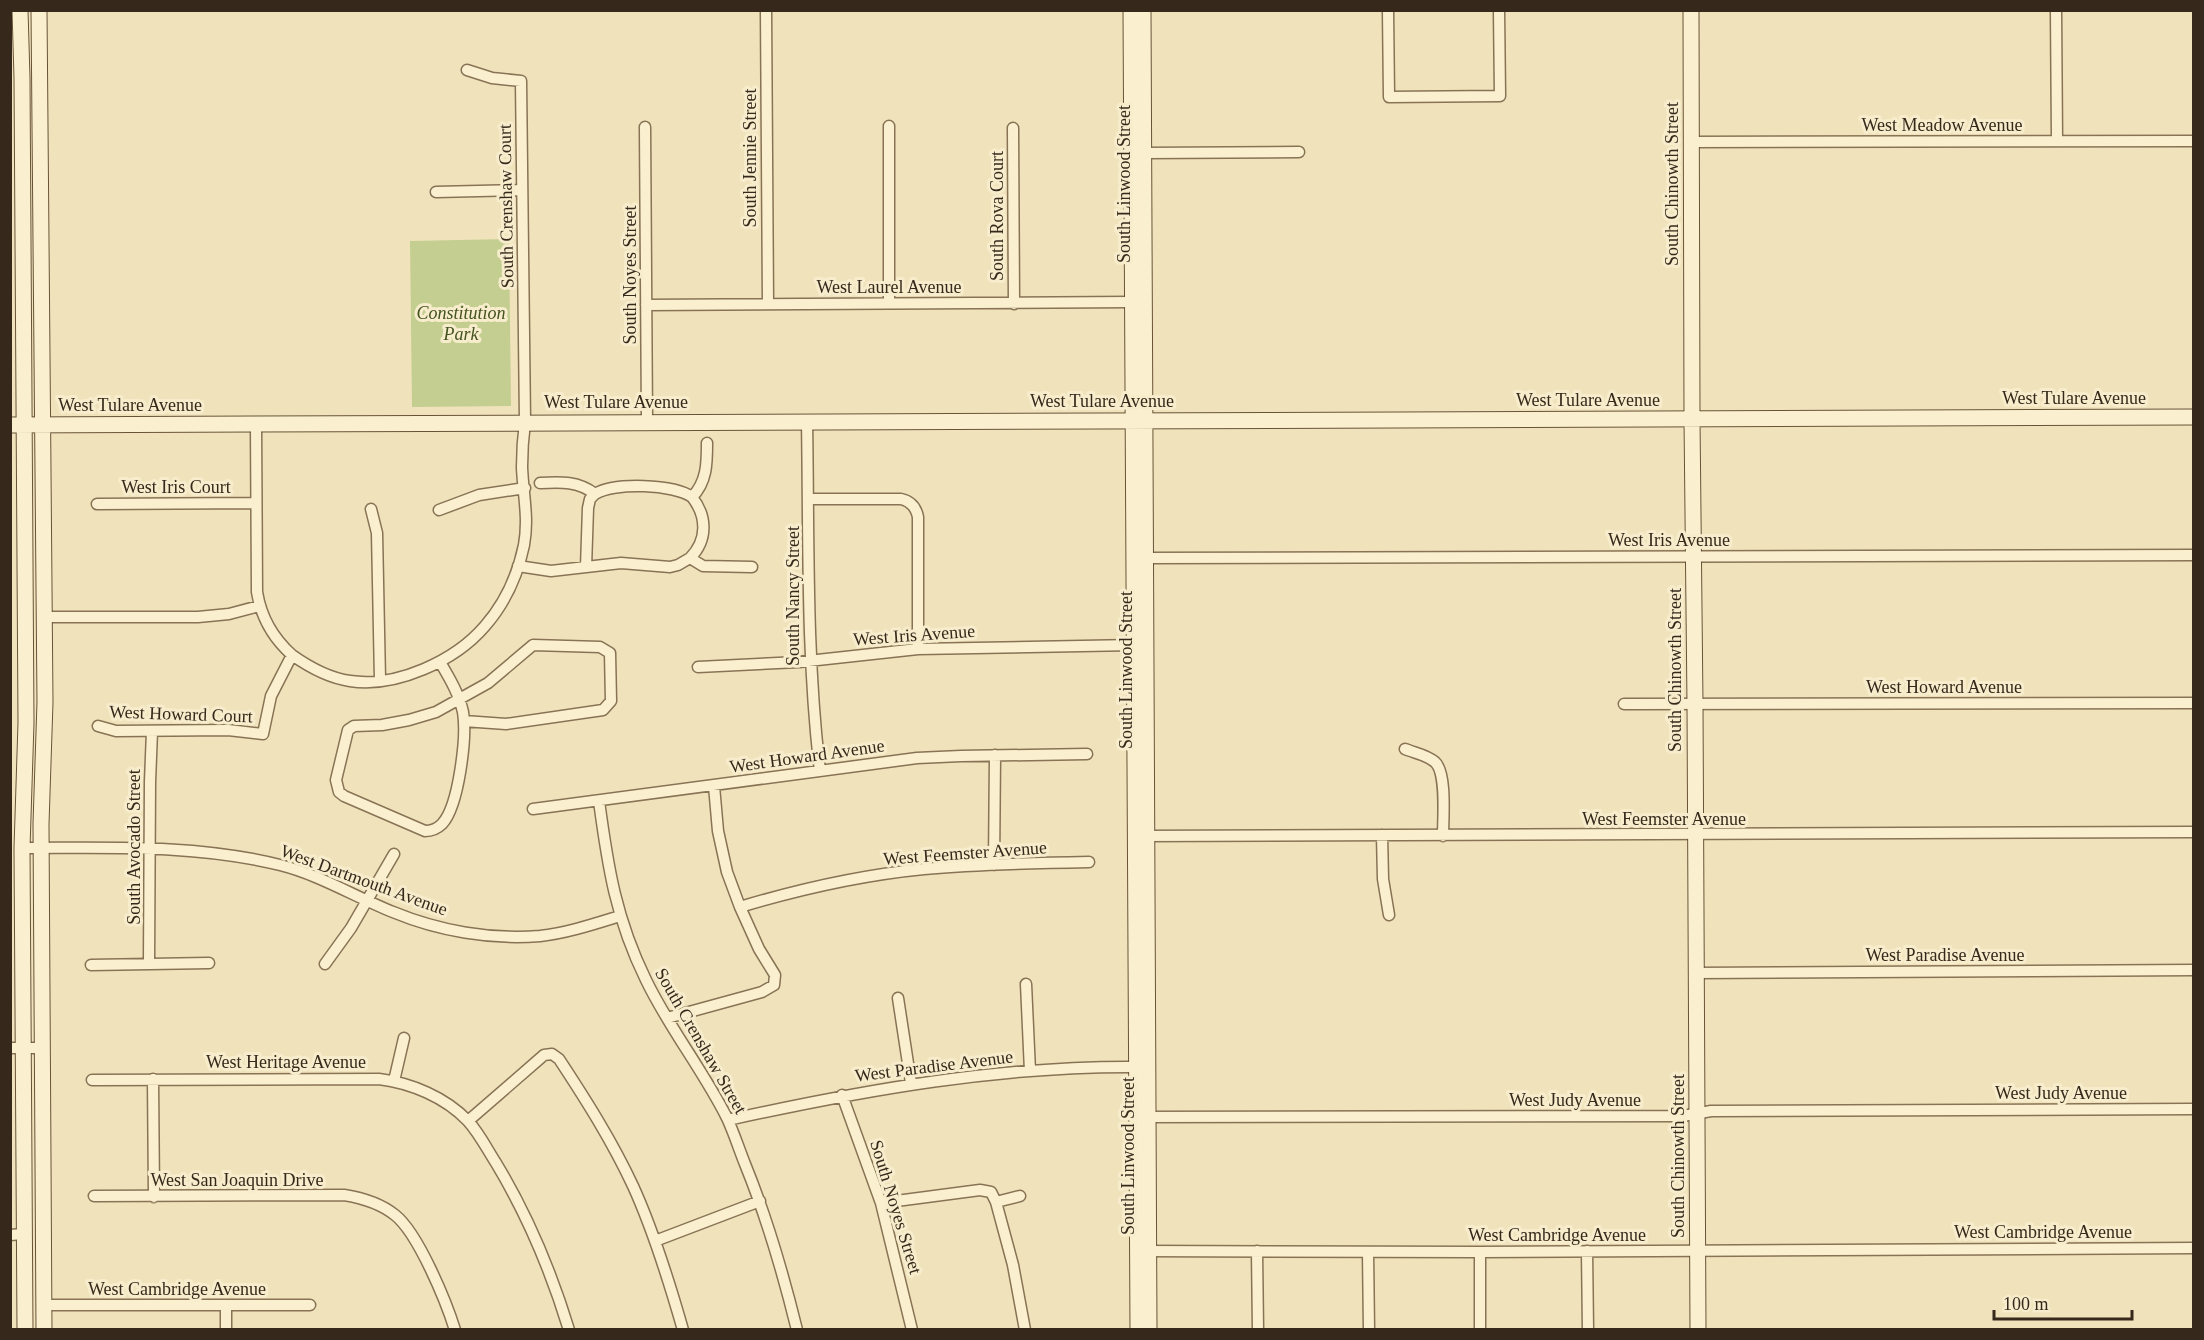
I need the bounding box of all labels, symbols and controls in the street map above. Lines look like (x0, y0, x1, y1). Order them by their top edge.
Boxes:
street label: South Jennie Street (740, 89, 760, 227)
street label: South Chinowth Street (1662, 102, 1682, 266)
street label: South Linwood Street (1114, 105, 1134, 263)
street label: West Meadow Avenue (1861, 115, 2023, 135)
street label: South Crenshaw Court (495, 124, 517, 288)
street label: South Rova Court (987, 151, 1007, 281)
street label: South Noyes Street (620, 206, 640, 345)
street label: West Laurel Avenue (816, 277, 962, 297)
park label: Constitution Park (416, 303, 506, 344)
street label: West Tulare Avenue (2002, 388, 2146, 408)
street label: West Tulare Avenue (1516, 390, 1660, 410)
street label: West Tulare Avenue (1030, 391, 1174, 411)
street label: West Tulare Avenue (544, 392, 688, 412)
street label: West Tulare Avenue (58, 395, 202, 415)
street label: West Iris Court (121, 477, 231, 497)
street label: South Nancy Street (783, 526, 803, 666)
street label: West Iris Avenue (1608, 530, 1730, 550)
street label: South Chinowth Street (1665, 588, 1685, 752)
street label: South Linwood Street (1116, 591, 1136, 749)
street label: West Iris Avenue (852, 621, 976, 649)
street label: West Howard Avenue (1866, 677, 2022, 697)
street label: West Howard Court (109, 702, 253, 726)
street label: West Howard Avenue (728, 735, 886, 777)
street label: South Avocado Street (124, 769, 144, 925)
street label: West Feemster Avenue (1582, 809, 1746, 829)
street label: West Feemster Avenue (882, 837, 1048, 869)
street label: West Dartmouth Avenue (278, 840, 450, 920)
street label: West Paradise Avenue (1865, 945, 2025, 965)
street label: South Crenshaw Street (651, 965, 751, 1117)
street label: West Paradise Avenue (854, 1046, 1014, 1086)
street label: West Heritage Avenue (206, 1052, 366, 1072)
street label: South Chinowth Street (1668, 1074, 1688, 1238)
street label: South Linwood Street (1118, 1077, 1138, 1235)
street label: West Judy Avenue (1995, 1083, 2127, 1103)
street label: West Judy Avenue (1509, 1090, 1641, 1110)
street label: South Noyes Street (866, 1138, 926, 1276)
street label: West San Joaquin Drive (150, 1170, 324, 1190)
street label: West Cambridge Avenue (1954, 1222, 2132, 1242)
street label: West Cambridge Avenue (1468, 1225, 1646, 1245)
street label: West Cambridge Avenue (88, 1279, 266, 1299)
scale bar (1994, 1283, 2132, 1321)
text: 100 m (2003, 1294, 2049, 1314)

